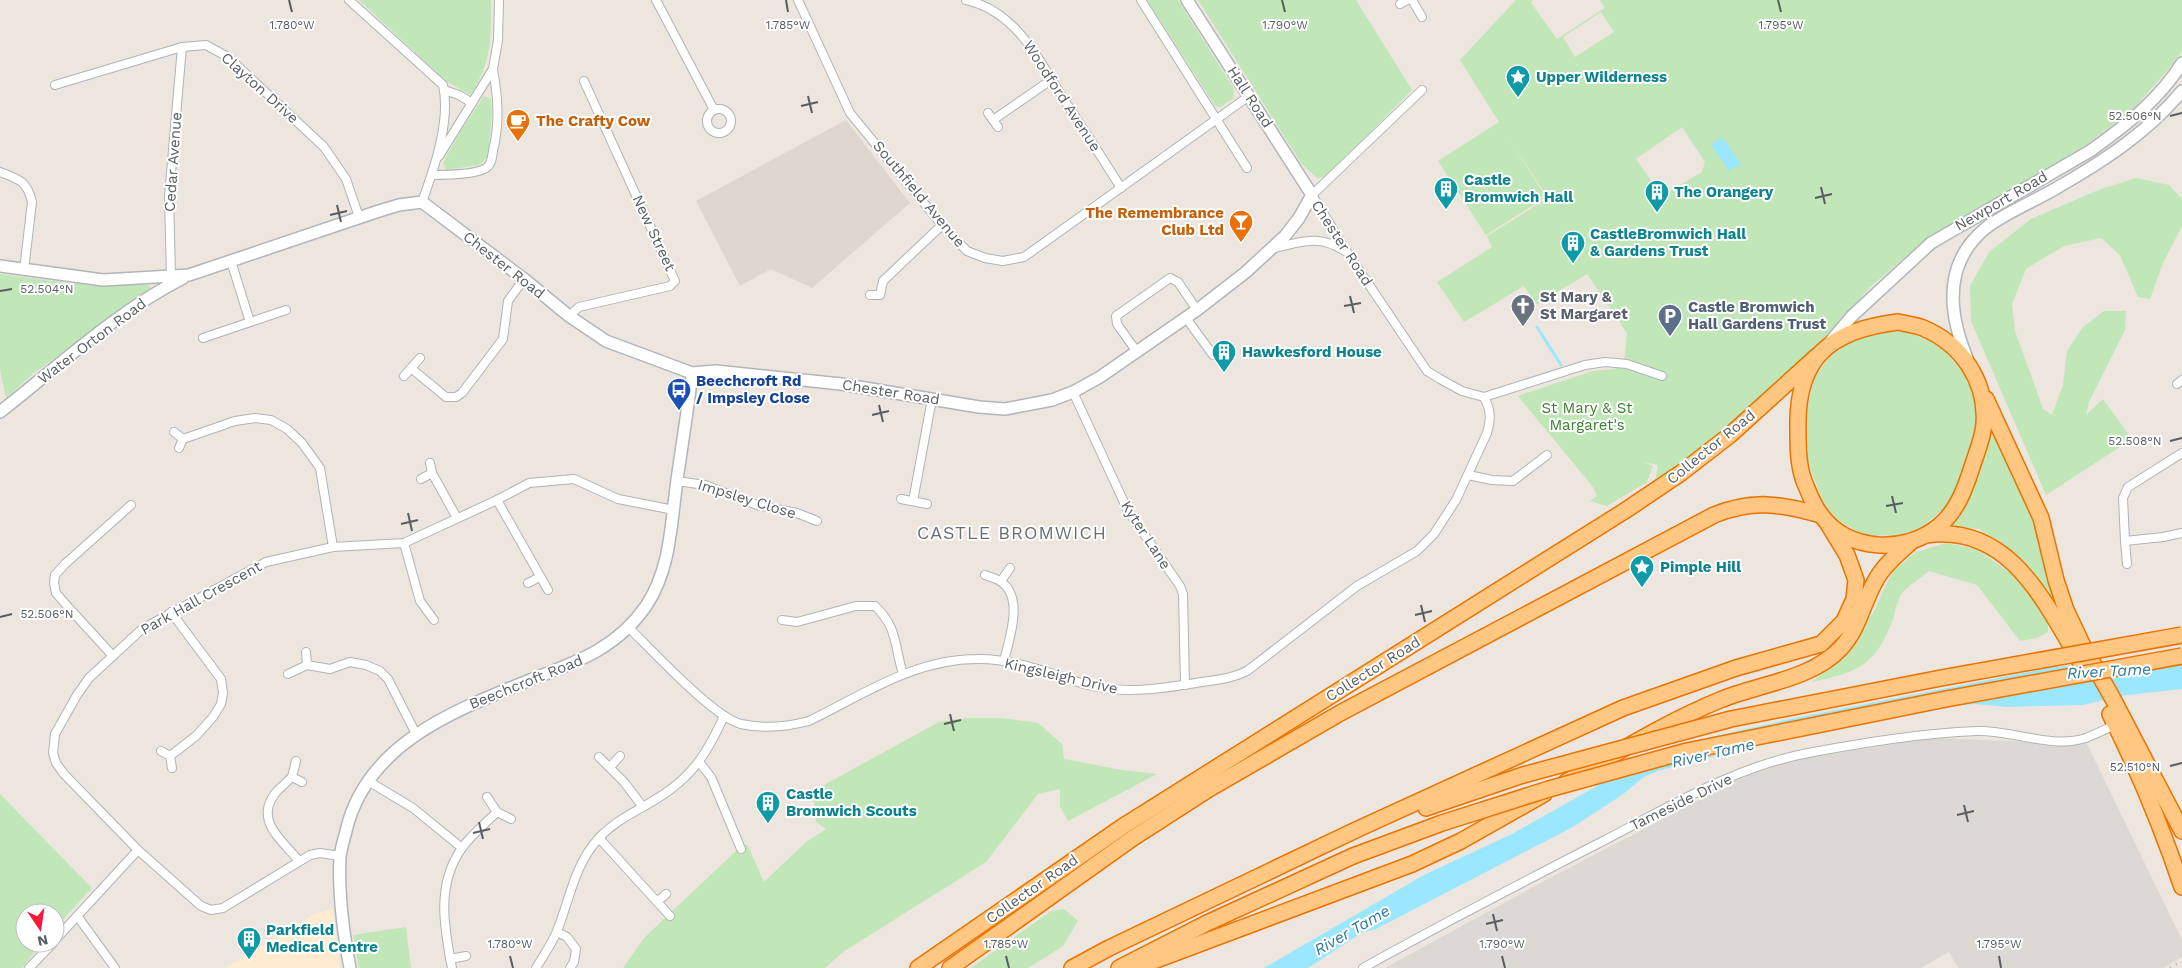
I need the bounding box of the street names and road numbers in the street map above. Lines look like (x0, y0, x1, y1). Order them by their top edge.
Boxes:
street label: Woodford Avenue (1019, 37, 1105, 155)
street label: Clayton Drive (218, 49, 302, 127)
street label: Hall Road (1223, 63, 1277, 131)
street label: Cedar Avenue (161, 111, 185, 213)
street label: Southfield Avenue (869, 137, 969, 251)
street label: Newport Road (1951, 167, 2051, 235)
street label: New Street (629, 192, 680, 275)
street label: Chester Road (1308, 197, 1376, 289)
street label: Chester Road (460, 228, 548, 302)
street label: Water Orton Road (34, 294, 150, 388)
street label: Chester Road (841, 375, 941, 409)
street label: Collector Road (1663, 406, 1759, 488)
street label: Impsley Close (696, 476, 798, 522)
street label: Kyter Lane (1117, 497, 1175, 573)
street label: Park Hall Crescent (137, 557, 265, 639)
street label: Collector Road (1322, 633, 1424, 705)
street label: Beechcroft Road (466, 651, 586, 713)
street label: Kingsleigh Drive (1003, 654, 1119, 698)
street label: Tameside Drive (1627, 769, 1735, 835)
street label: Collector Road (982, 851, 1082, 927)

